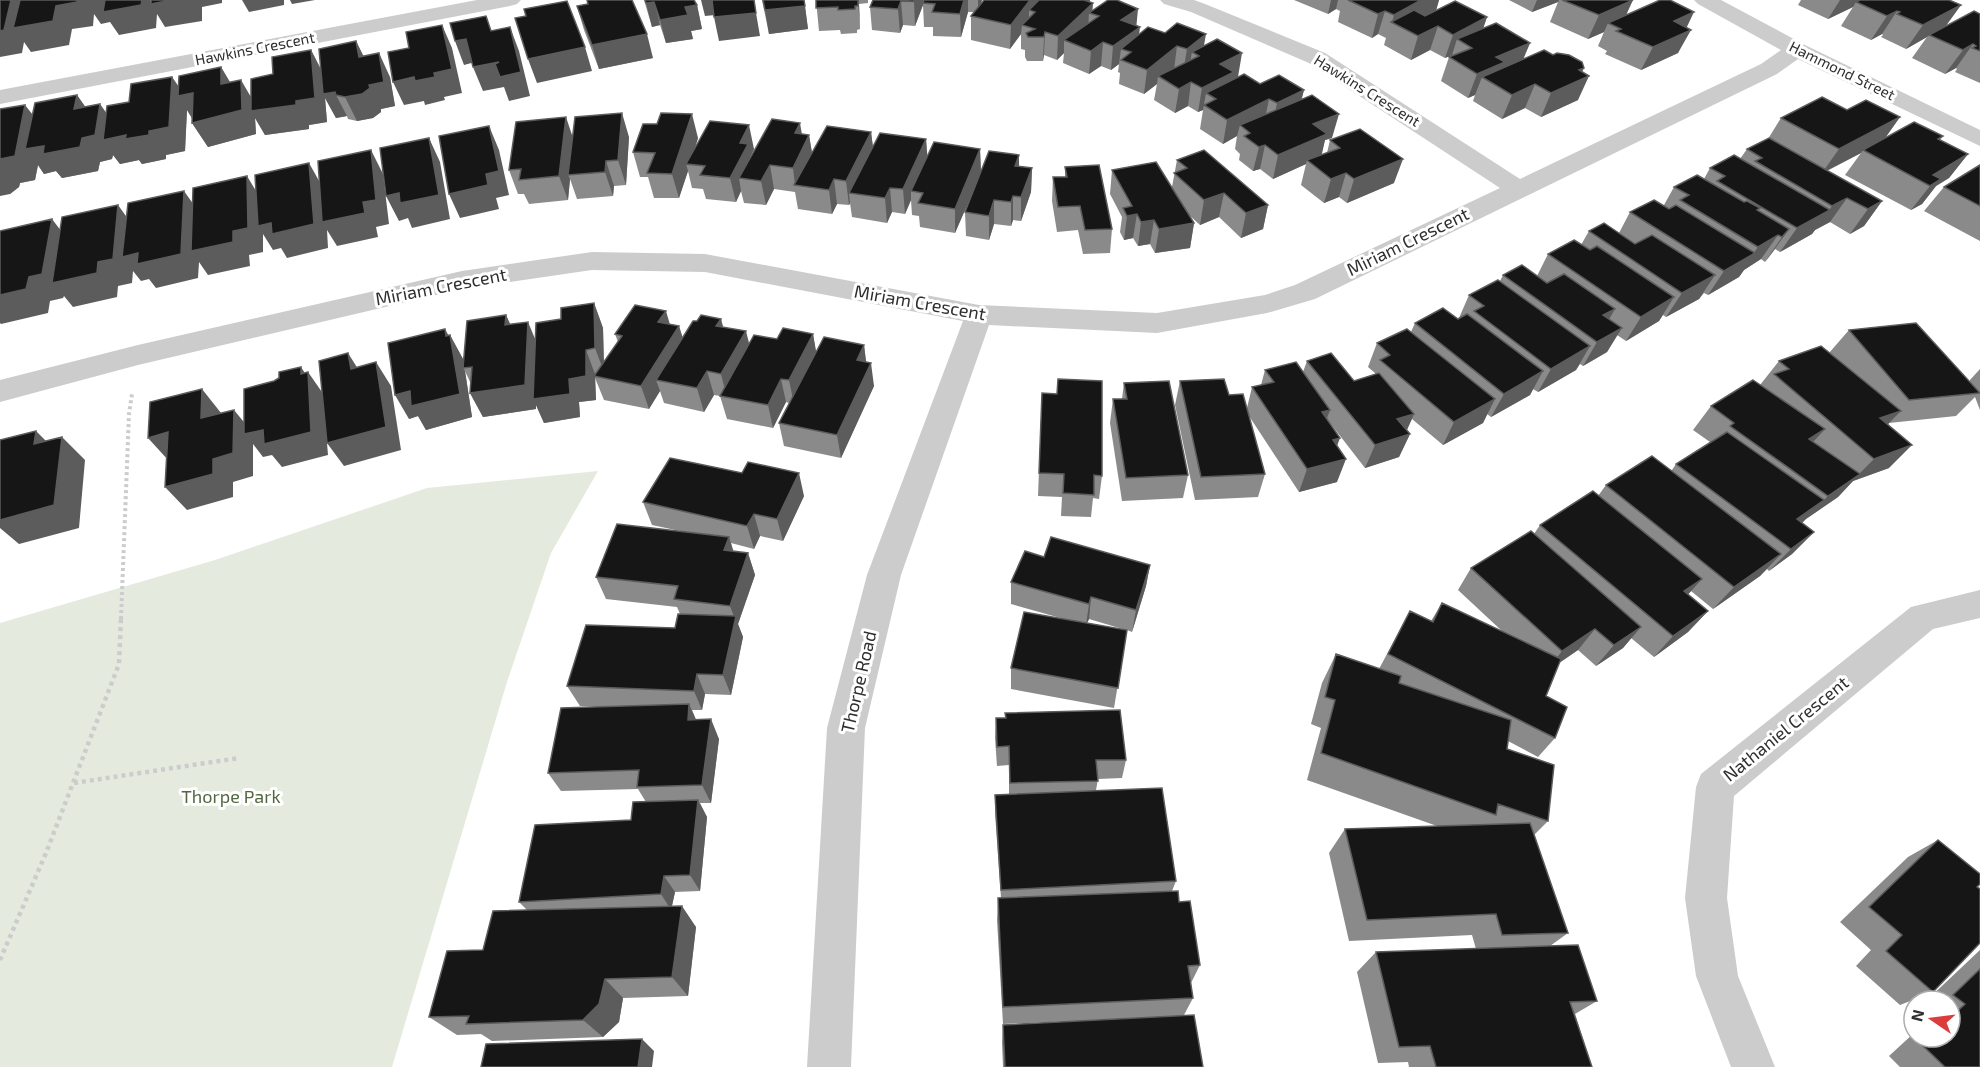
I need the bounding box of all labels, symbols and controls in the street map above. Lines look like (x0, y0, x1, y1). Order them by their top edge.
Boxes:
street label: Hawkins Crescent (194, 28, 316, 68)
street label: Hammond Street (1787, 37, 1898, 104)
street label: Hawkins Crescent (1311, 50, 1424, 130)
street label: Miriam Crescent (1343, 202, 1472, 280)
street label: Miriam Crescent (373, 262, 508, 310)
street label: Miriam Crescent (853, 280, 988, 324)
street label: Thorpe Road (836, 629, 880, 735)
street label: Nathaniel Crescent (1718, 671, 1853, 786)
park label: Thorpe Park (181, 785, 281, 807)
north arrow (1902, 989, 1962, 1049)
text: N (1906, 1007, 1928, 1023)

